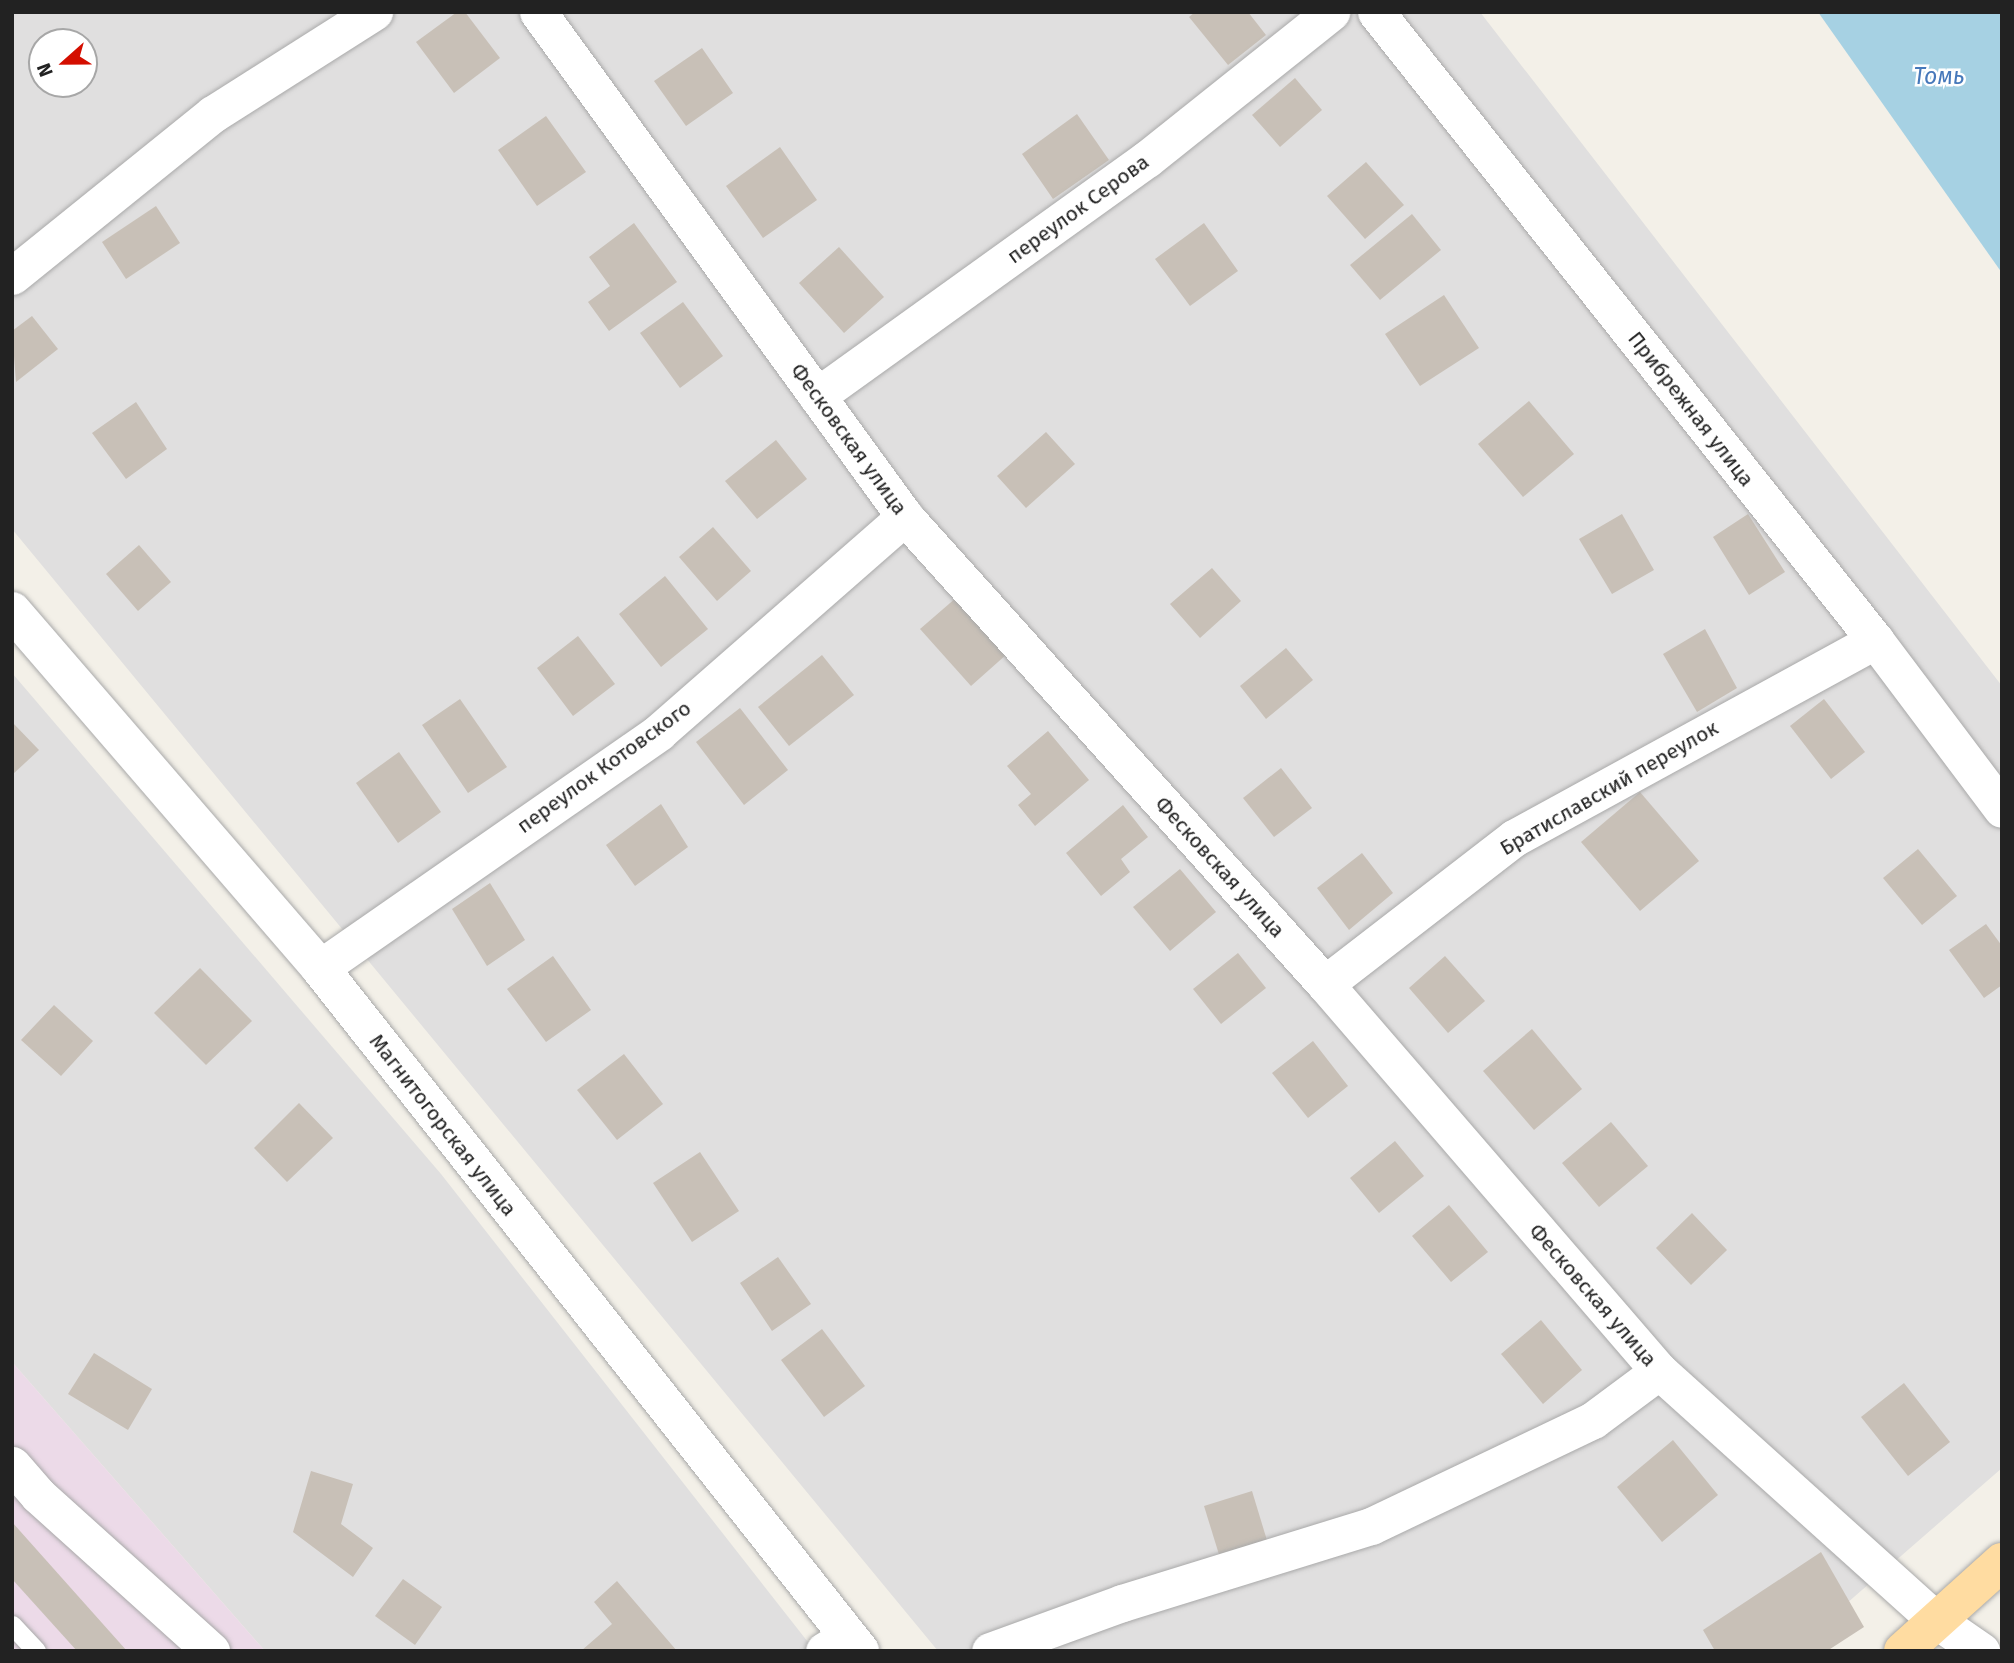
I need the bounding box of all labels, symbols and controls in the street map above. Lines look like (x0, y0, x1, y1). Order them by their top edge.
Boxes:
north arrow (28, 28, 98, 98)
text: N (32, 60, 58, 80)
water label: Томь (1914, 62, 1964, 90)
street label: переулок Серова (1002, 149, 1154, 269)
street label: Прибрежная улица (1623, 326, 1759, 492)
street label: Фесковская улица (786, 358, 912, 520)
street label: переулок Котовского (512, 695, 696, 839)
street label: Братиславский переулок (1496, 715, 1722, 861)
street label: Фесковская улица (1150, 791, 1290, 943)
street label: Магнитогорская улица (364, 1029, 522, 1221)
street label: Фесковская улица (1524, 1218, 1662, 1372)

